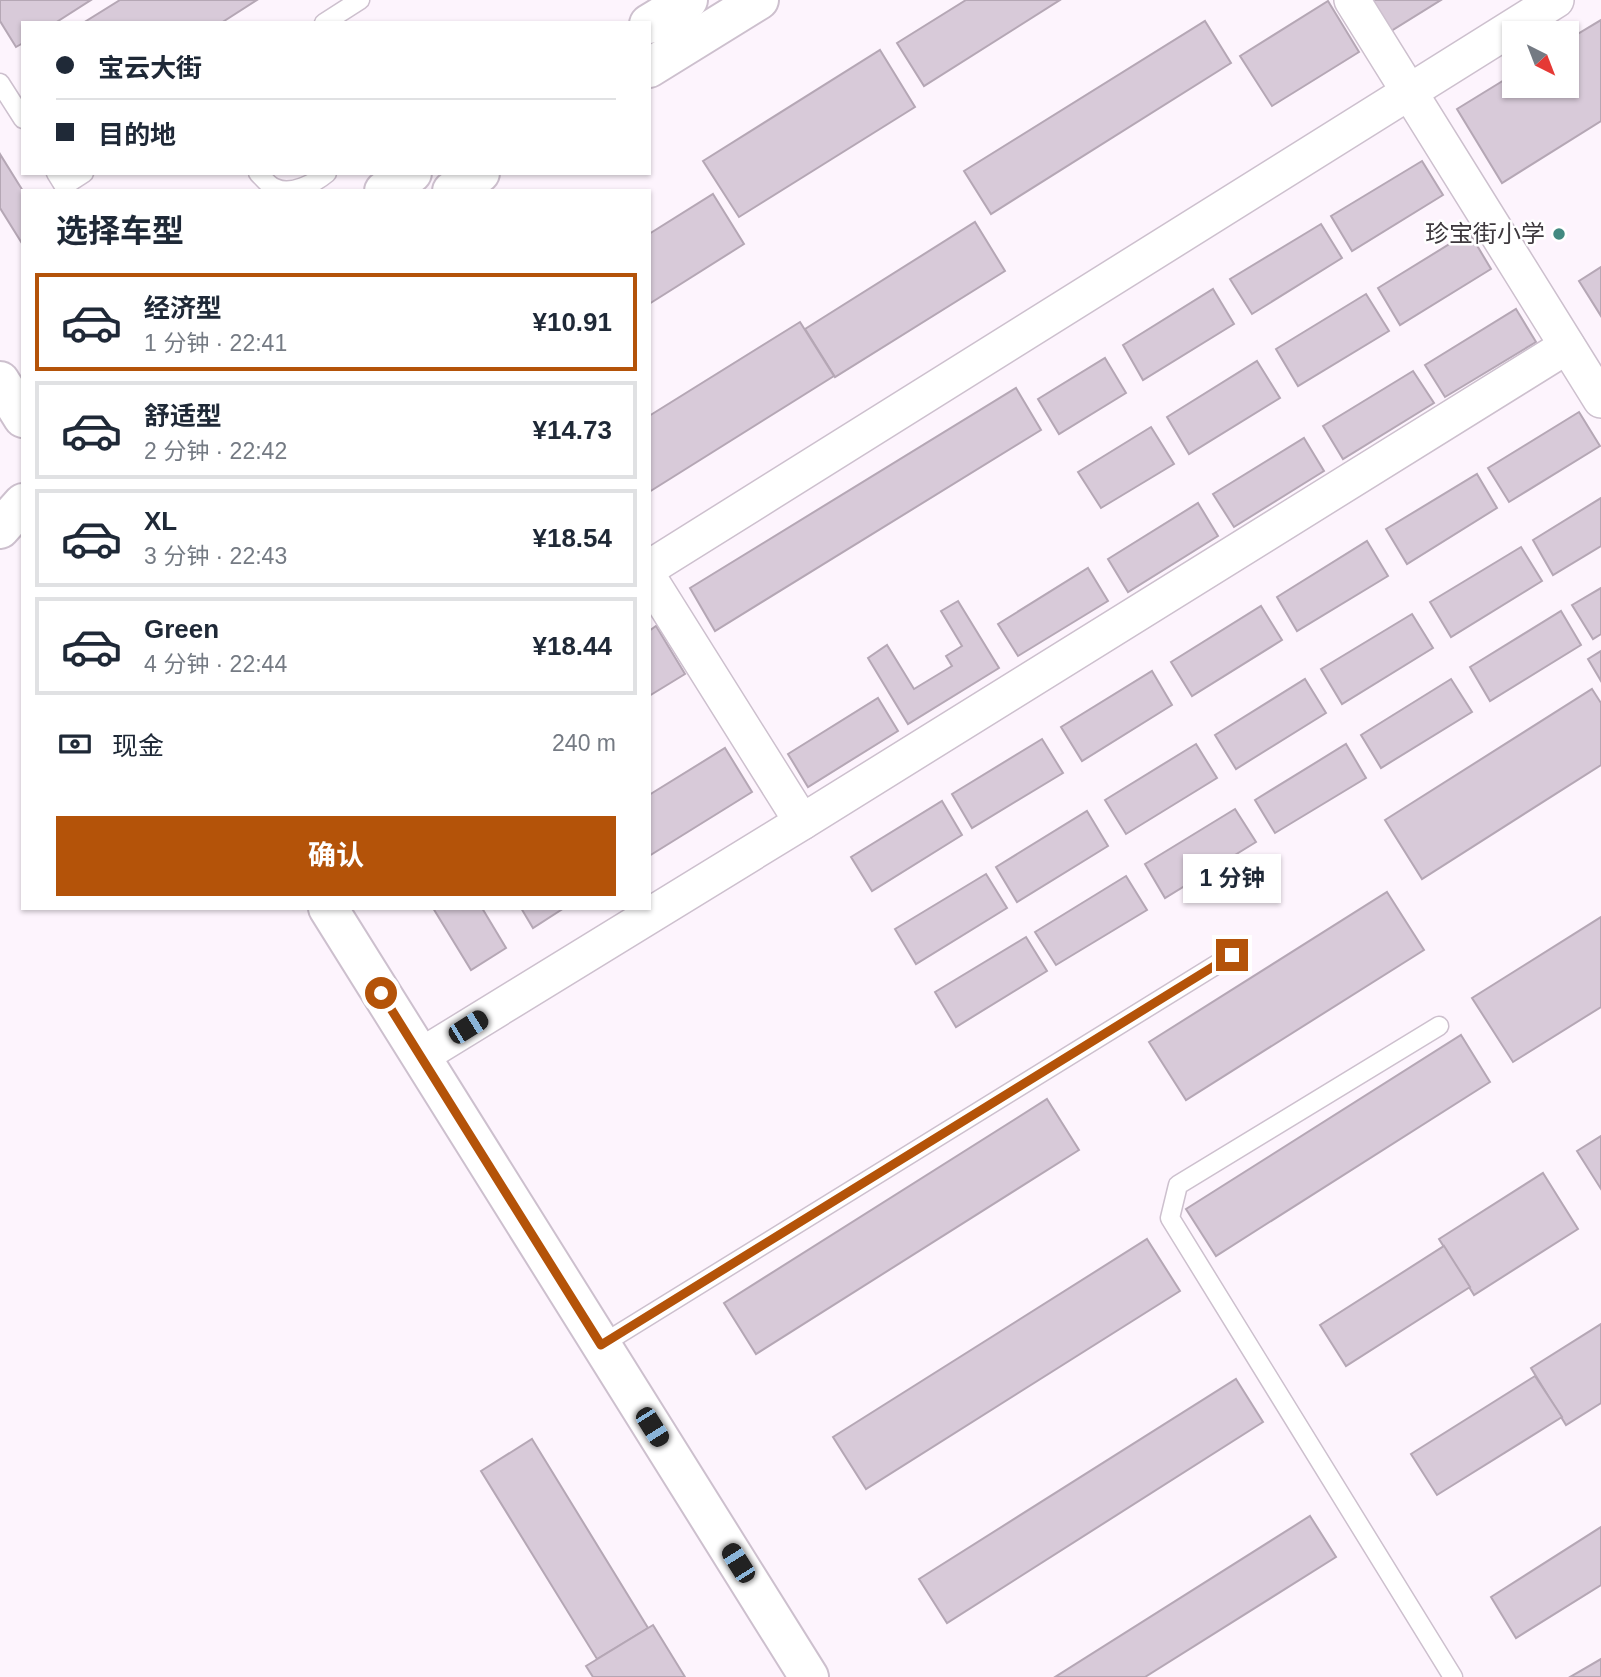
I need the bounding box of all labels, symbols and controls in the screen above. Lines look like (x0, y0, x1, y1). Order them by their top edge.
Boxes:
north arrow (1502, 21, 1578, 98)
map controls (1502, 21, 1579, 98)
text: 宝云大街 (98, 53, 202, 83)
text: 目的地 (98, 120, 176, 150)
text: 选择车型 (56, 213, 184, 249)
place label: 珍宝街小学 (1425, 220, 1545, 247)
marker: 珍宝街小学 (1551, 226, 1567, 242)
icon: car (60, 291, 123, 354)
text: 经济型 (144, 293, 222, 323)
text: ¥10.91 (532, 307, 612, 337)
text: 1 分钟 · 22:41 (144, 330, 287, 356)
icon: car (60, 399, 123, 462)
text: 舒适型 (144, 401, 222, 431)
text: ¥14.73 (532, 415, 612, 445)
text: 2 分钟 · 22:42 (144, 438, 287, 464)
text: XL (144, 506, 177, 536)
icon: car (60, 507, 123, 570)
text: ¥18.54 (532, 523, 612, 553)
text: 3 分钟 · 22:43 (144, 543, 287, 569)
text: Green (144, 614, 219, 644)
icon: car (60, 615, 123, 678)
text: ¥18.44 (532, 631, 612, 661)
text: 4 分钟 · 22:44 (144, 651, 287, 677)
icon: cash (56, 725, 94, 763)
text: 240 m (552, 730, 616, 756)
text: 现金 (112, 731, 164, 761)
button: 确认 (56, 816, 616, 896)
callout: 1 分钟 (1183, 853, 1281, 902)
text: 1 分钟 (1199, 865, 1265, 891)
route end (1216, 939, 1248, 971)
route start (365, 977, 397, 1009)
car (445, 1007, 492, 1047)
car (632, 1404, 673, 1450)
car (718, 1540, 759, 1586)

